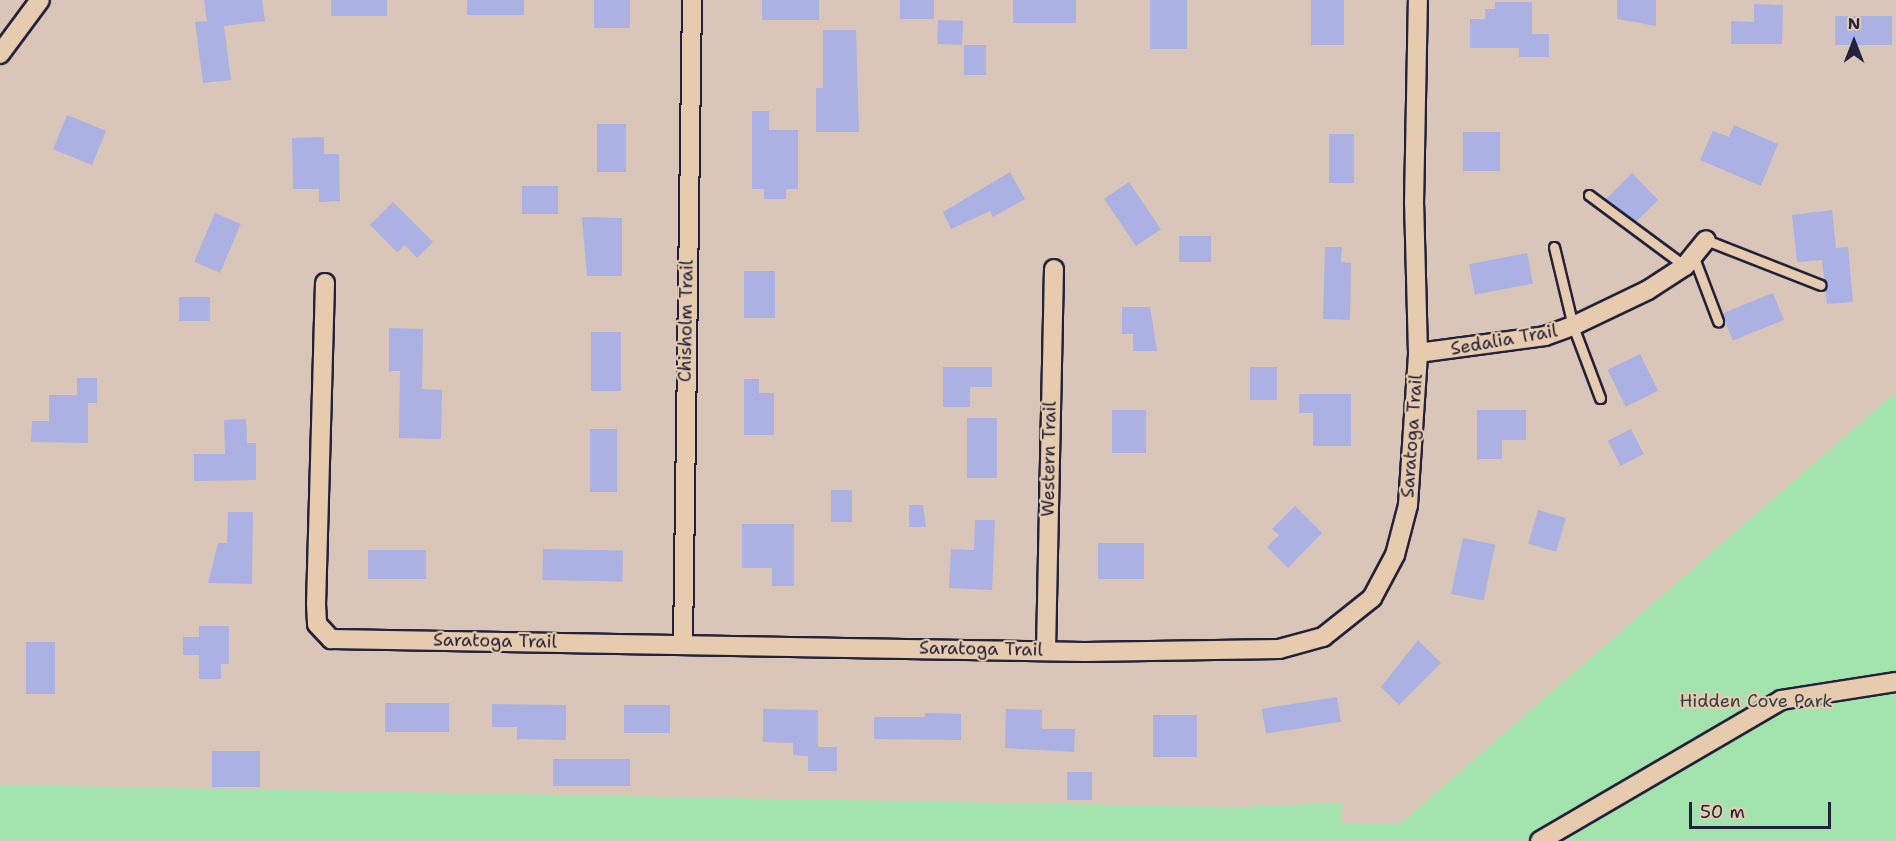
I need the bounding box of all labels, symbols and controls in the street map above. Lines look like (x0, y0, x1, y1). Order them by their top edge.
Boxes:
north arrow (1824, 12, 1884, 72)
text: N (1848, 13, 1860, 34)
street label: Chisholm Trail (674, 260, 698, 382)
street label: Sedalia Trail (1449, 320, 1559, 360)
street label: Saratoga Trail (1397, 373, 1427, 499)
street label: Western Trail (1037, 401, 1061, 517)
street label: Saratoga Trail (433, 629, 557, 653)
street label: Saratoga Trail (919, 637, 1043, 661)
park label: Hidden Cove Park (1679, 690, 1833, 712)
scale bar (1692, 790, 1834, 828)
text: 50 m (1700, 800, 1745, 824)

